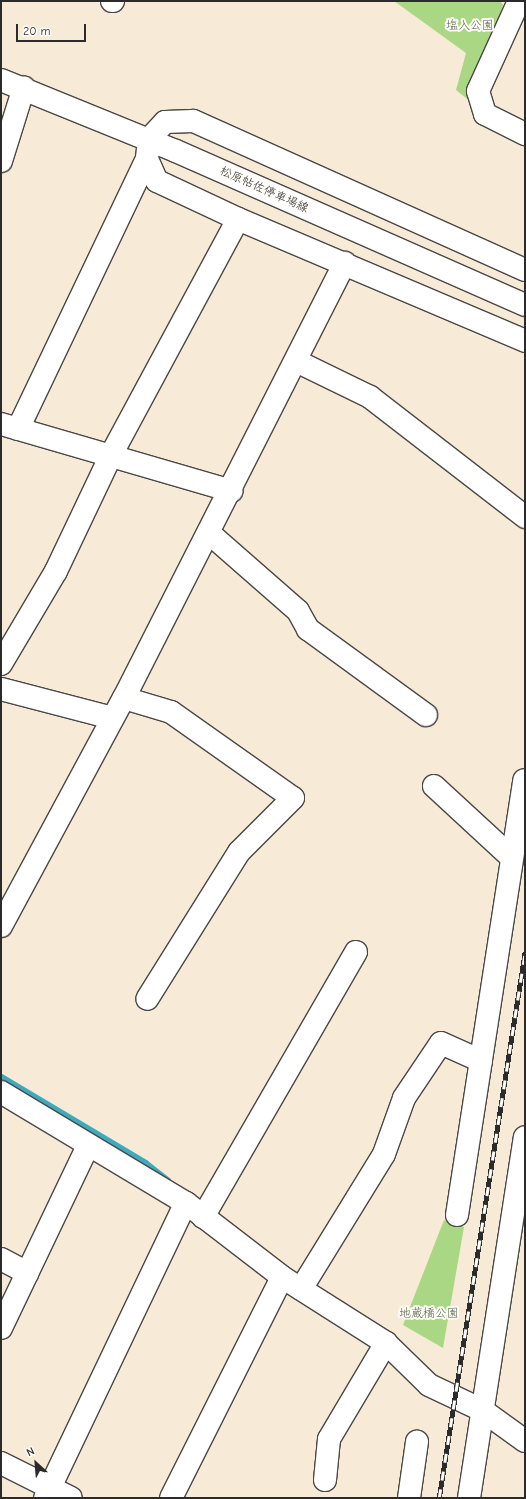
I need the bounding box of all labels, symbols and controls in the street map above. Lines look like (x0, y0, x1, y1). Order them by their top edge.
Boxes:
scale bar (18, 16, 88, 42)
park label: 塩入公園 (446, 19, 494, 33)
text: 20 m (23, 24, 51, 38)
street label: 松原帖佐停車場線 (217, 164, 311, 216)
park label: 地蔵橋公園 (399, 1307, 459, 1321)
north arrow (16, 1443, 56, 1483)
text: N (24, 1444, 37, 1459)

